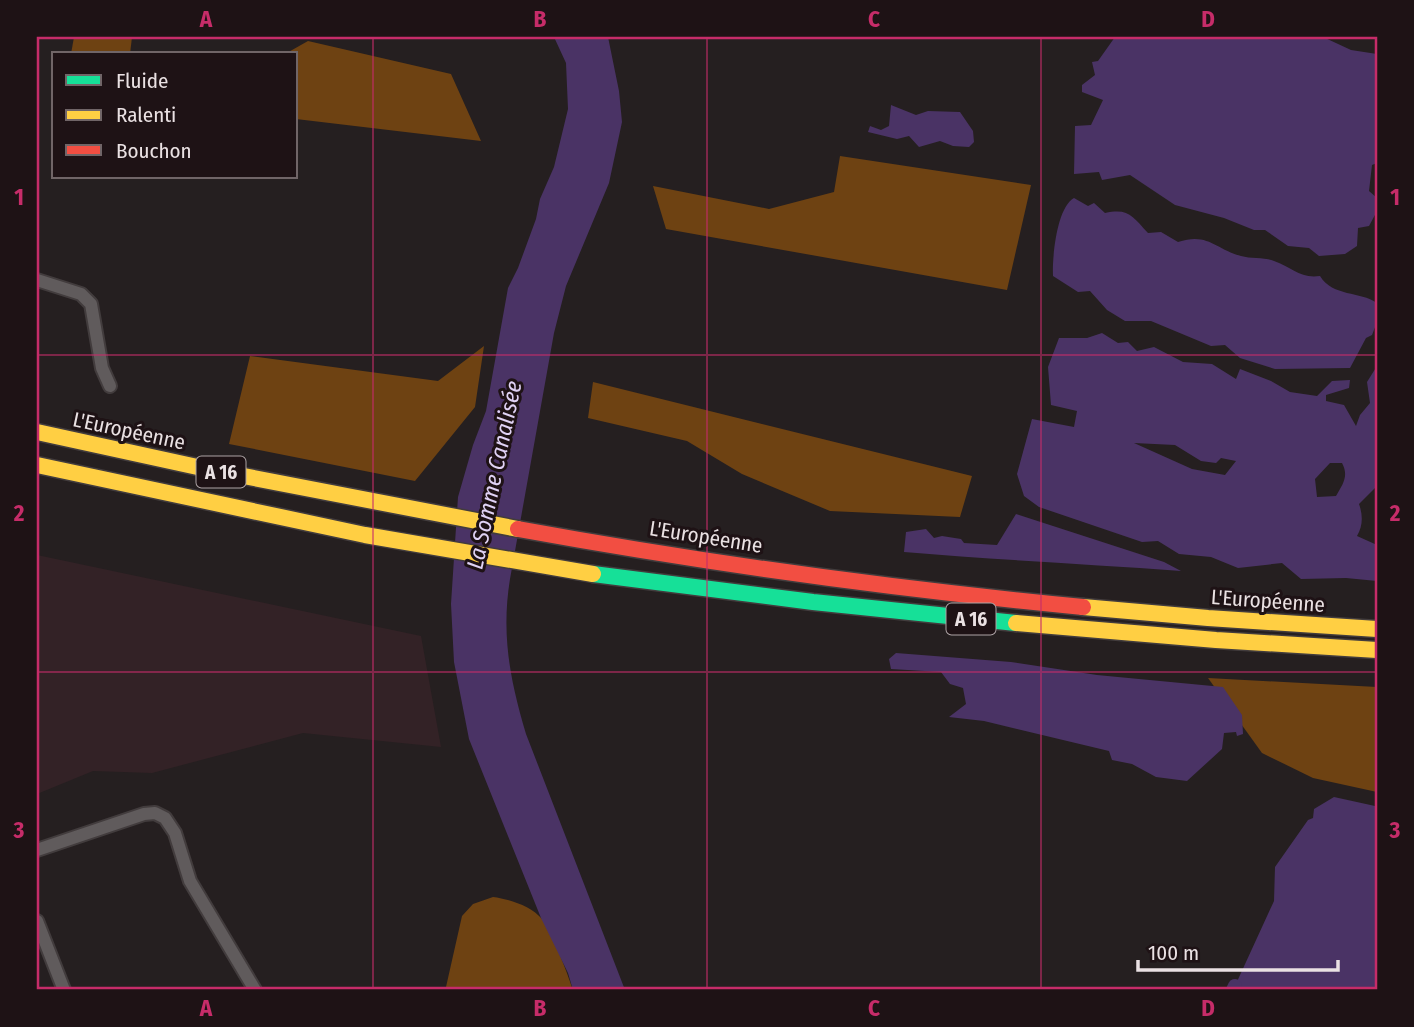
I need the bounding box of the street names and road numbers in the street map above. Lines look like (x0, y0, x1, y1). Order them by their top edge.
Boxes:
street label: L'Européenne (70, 406, 188, 456)
road number: A 16 (196, 457, 246, 488)
street label: L'Européenne (648, 515, 764, 559)
street label: L'Européenne (1210, 584, 1326, 618)
road number: A 16 (946, 604, 996, 634)

